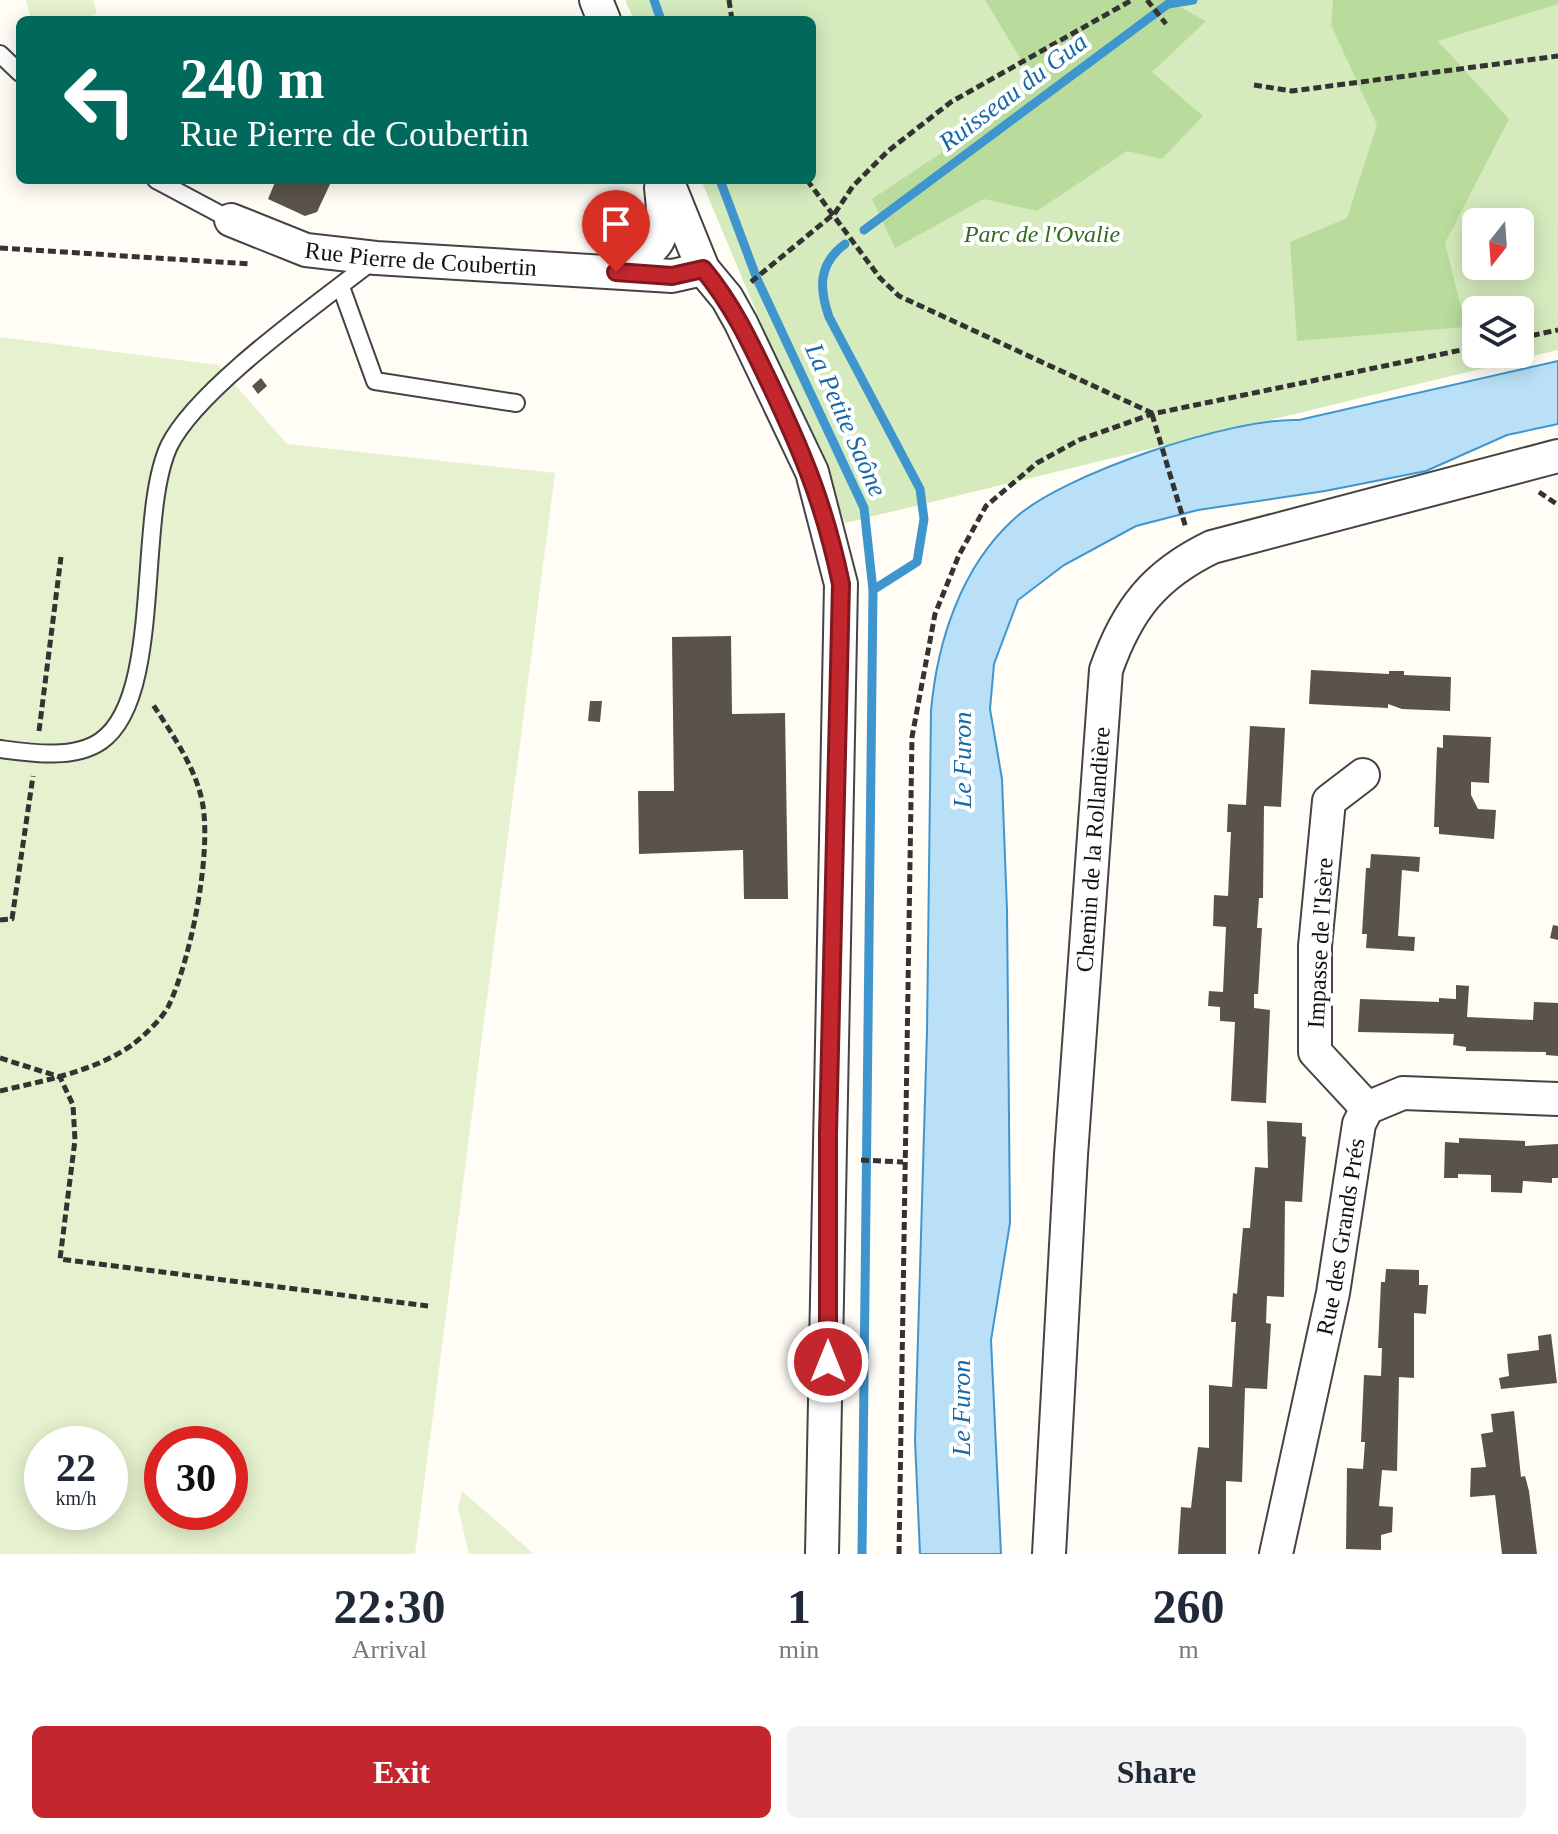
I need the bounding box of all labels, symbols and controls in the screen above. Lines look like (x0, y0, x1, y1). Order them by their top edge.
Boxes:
water label: Ruisseau du Gua (933, 27, 1093, 158)
icon: left (48, 48, 152, 152)
text: 240 m (180, 48, 325, 110)
text: Rue Pierre de Coubertin (180, 114, 529, 154)
pin (582, 190, 650, 272)
icon: arrive (594, 202, 638, 246)
north arrow (1462, 208, 1534, 280)
map controls (1462, 208, 1534, 368)
park label: Parc de l'Ovalie (963, 221, 1120, 247)
street label: Rue Pierre de Coubertin (303, 237, 538, 281)
button: layers (1462, 296, 1534, 368)
water label: La Petite Saône (799, 338, 893, 501)
water label: Le Furon (948, 712, 977, 809)
street label: Chemin de la Rollandière (1071, 726, 1115, 973)
street label: Impasse de l'Isère (1303, 857, 1337, 1029)
street label: Rue des Grands Prés (1311, 1136, 1370, 1338)
position arrow (786, 1320, 870, 1404)
water label: Le Furon (947, 1360, 976, 1457)
speed limit sign: 30 (144, 1426, 248, 1530)
text: 22 (56, 1445, 96, 1490)
text: km/h (55, 1487, 97, 1509)
text: 22:30 (333, 1580, 445, 1633)
text: 1 (787, 1580, 811, 1633)
text: 260 (1153, 1580, 1225, 1633)
text: Arrival (352, 1635, 427, 1664)
text: min (779, 1635, 819, 1664)
text: m (1178, 1635, 1199, 1664)
button: Exit (32, 1726, 771, 1818)
button: Share (787, 1726, 1526, 1818)

